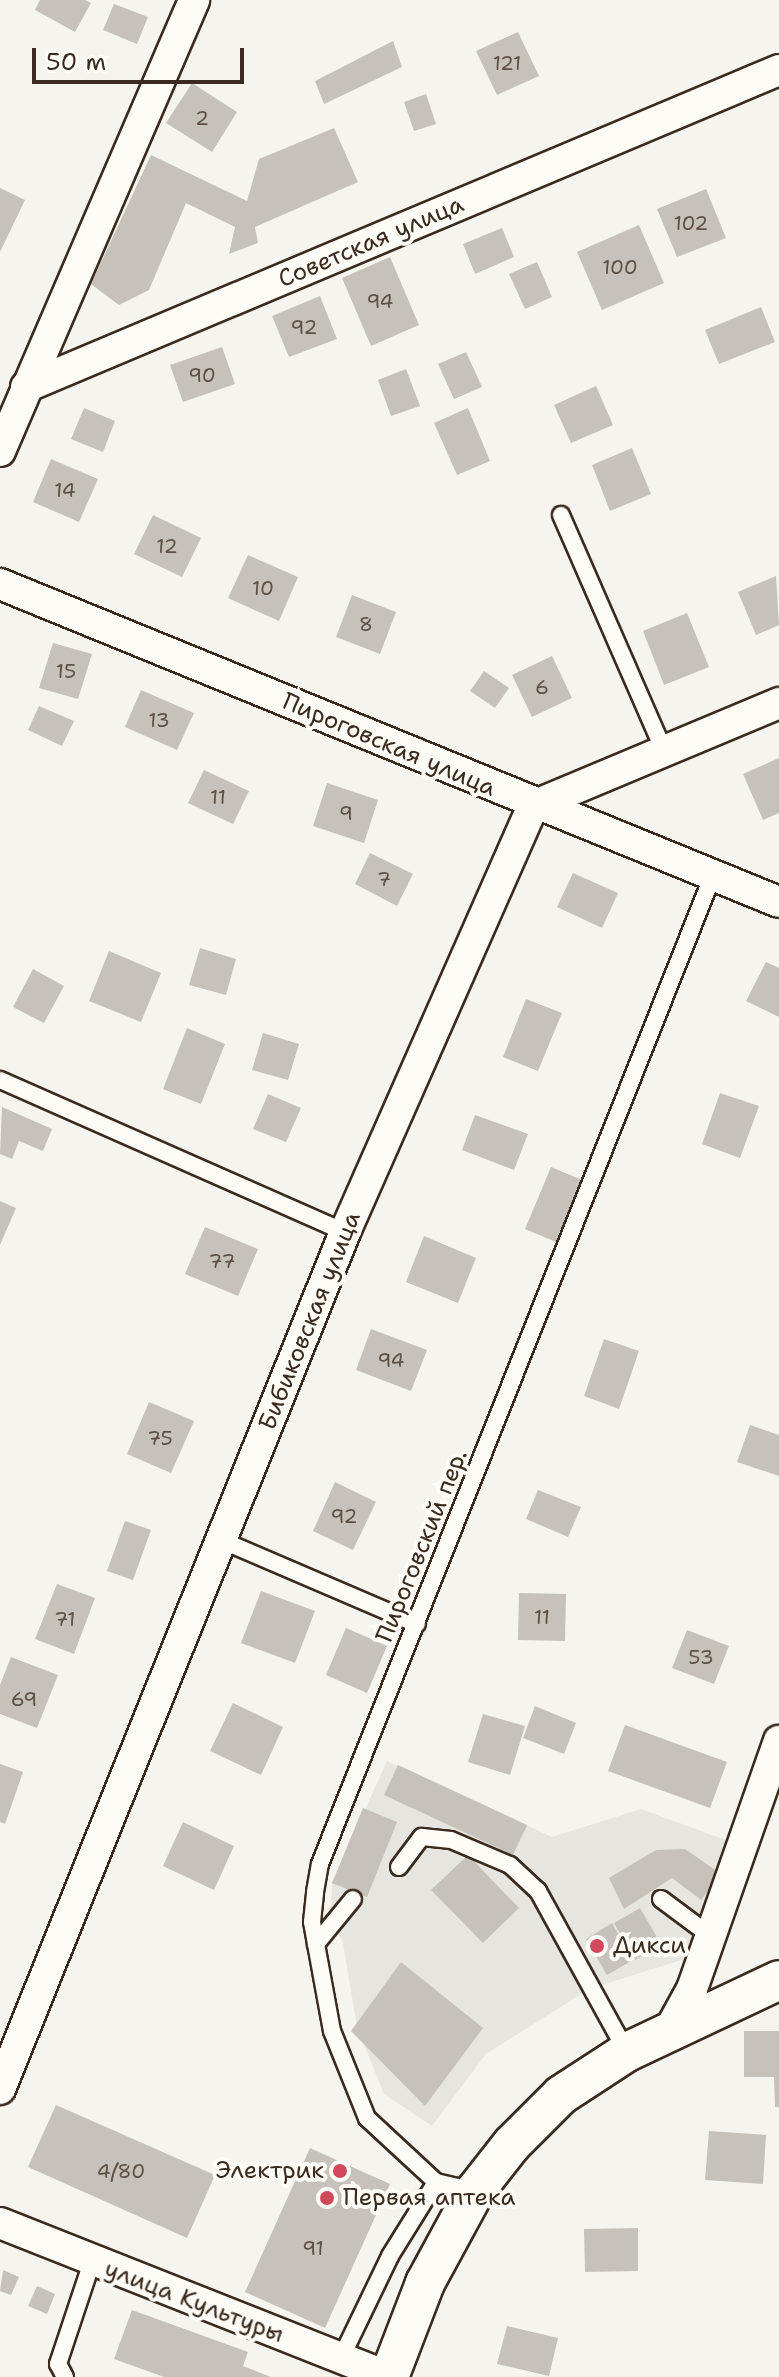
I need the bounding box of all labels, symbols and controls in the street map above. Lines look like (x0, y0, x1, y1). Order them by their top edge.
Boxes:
scale bar (36, 32, 248, 82)
text: 50 m (46, 46, 106, 78)
house number: 121 (493, 51, 521, 75)
house number: 2 (195, 106, 209, 130)
street label: Советская улица (274, 190, 468, 294)
house number: 102 (674, 211, 708, 235)
house number: 100 (602, 255, 638, 279)
house number: 94 (366, 289, 394, 313)
house number: 92 (291, 315, 317, 339)
house number: 90 (188, 363, 216, 387)
house number: 14 (54, 478, 76, 502)
house number: 12 (156, 534, 178, 558)
house number: 10 (252, 576, 274, 600)
house number: 8 (359, 612, 373, 636)
house number: 15 (56, 659, 76, 683)
house number: 6 (535, 675, 549, 699)
street label: Пироговская улица (278, 687, 500, 803)
house number: 13 (148, 708, 170, 732)
house number: 11 (210, 785, 226, 809)
house number: 9 (339, 801, 353, 825)
house number: 7 (377, 867, 391, 891)
street label: Бибиковская улица (253, 1207, 367, 1435)
house number: 77 (209, 1249, 235, 1273)
house number: 94 (377, 1348, 405, 1372)
house number: 75 (147, 1426, 173, 1450)
street label: Пироговский пер. (370, 1445, 474, 1647)
house number: 92 (331, 1504, 357, 1528)
house number: 11 (534, 1605, 550, 1629)
house number: 71 (54, 1607, 76, 1631)
house number: 53 (688, 1645, 714, 1669)
house number: 69 (11, 1687, 37, 1711)
place label: Дикси (613, 1932, 686, 1960)
marker: Дикси (588, 1937, 606, 1955)
place label: Электрик (216, 2157, 324, 2185)
house number: 4/80 (97, 2159, 145, 2183)
marker: Электрик (331, 2162, 349, 2180)
place label: Первая аптека (343, 2184, 515, 2212)
marker: Первая аптека (318, 2189, 336, 2207)
house number: 91 (302, 2236, 324, 2260)
street label: улица Культуры (100, 2255, 288, 2349)

